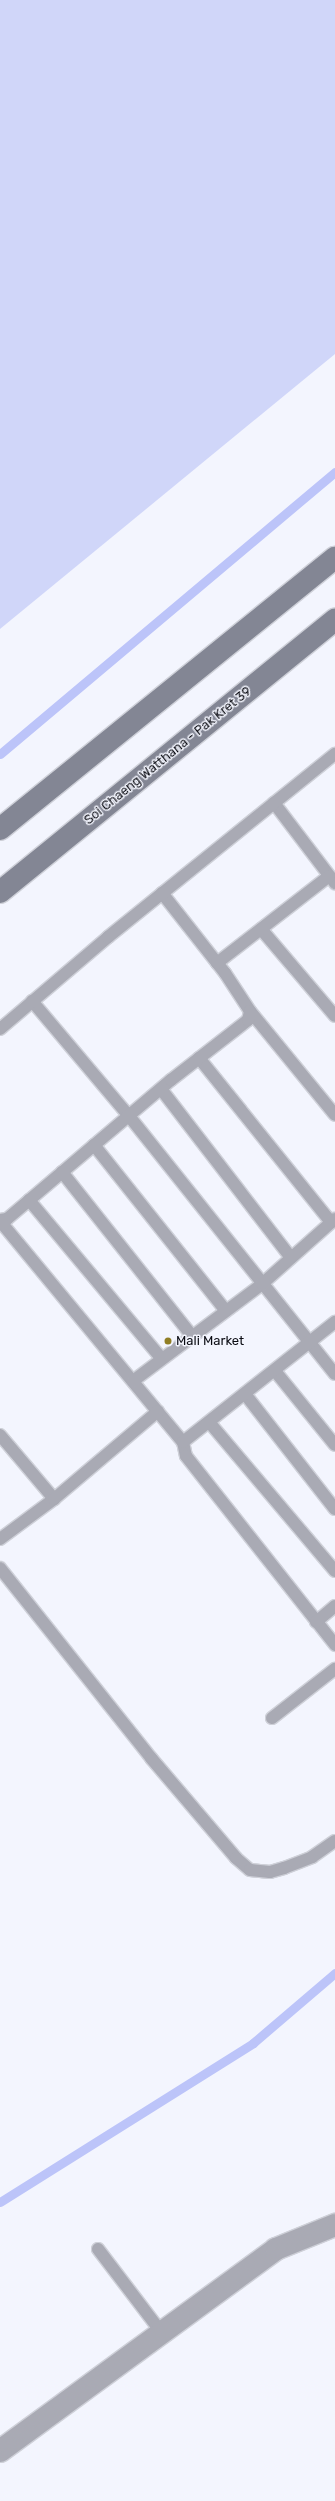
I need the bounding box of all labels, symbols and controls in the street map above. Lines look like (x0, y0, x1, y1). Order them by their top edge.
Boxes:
street label: Soi Chaeng Watthana - Pak Kret 39 (81, 684, 255, 828)
place label: Mali Market (176, 1333, 244, 1349)
marker: Mali Market (163, 1336, 173, 1346)

